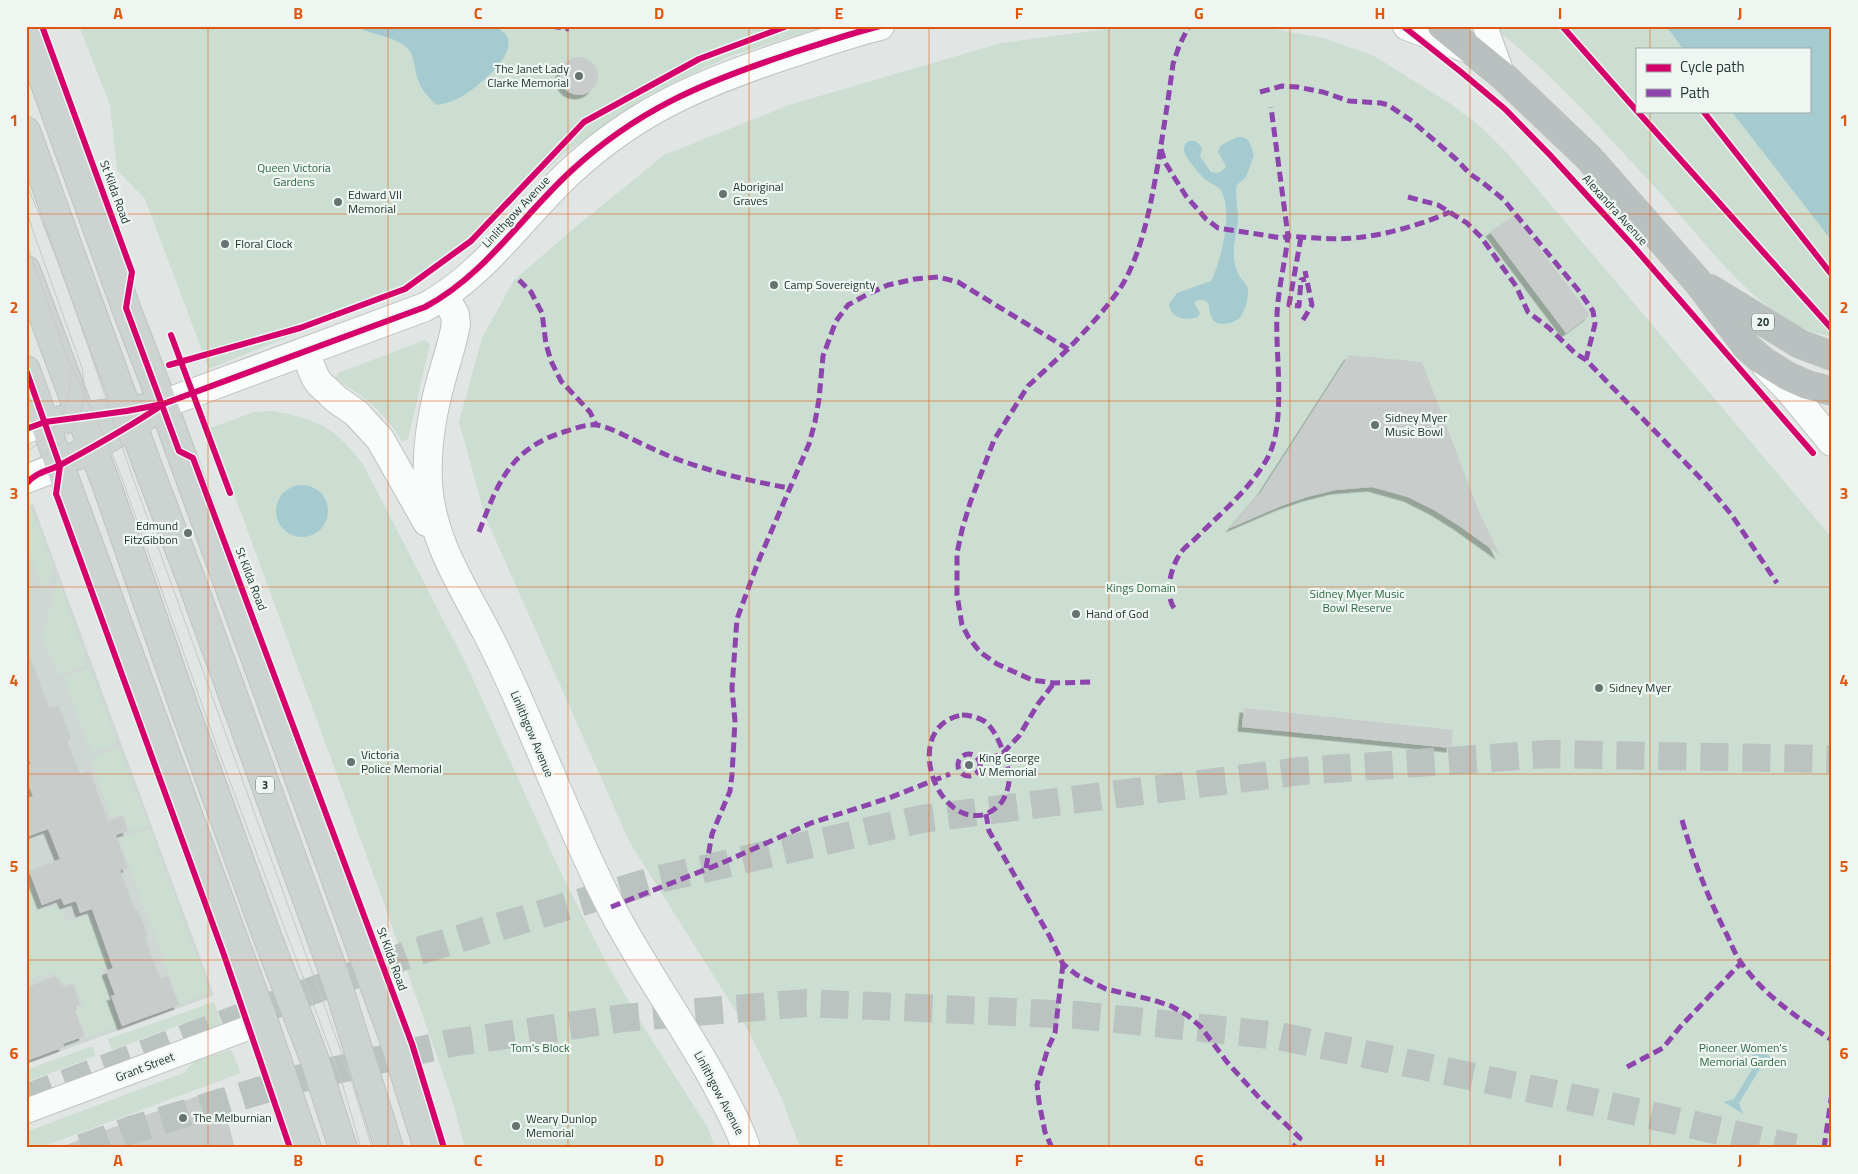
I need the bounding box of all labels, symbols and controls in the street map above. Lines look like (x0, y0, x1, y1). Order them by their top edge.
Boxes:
text: A (113, 1, 123, 25)
text: B (293, 1, 303, 25)
text: C (474, 1, 483, 25)
text: D (654, 1, 664, 25)
text: E (835, 1, 844, 25)
text: F (1015, 1, 1024, 25)
text: G (1194, 1, 1204, 25)
text: H (1375, 1, 1385, 25)
text: I (1558, 1, 1562, 25)
text: J (1738, 1, 1742, 25)
legend (1636, 48, 1810, 112)
text: Cycle path (1680, 55, 1745, 78)
place label: The Janet Lady Clarke Memorial (487, 59, 569, 92)
marker: The Janet Lady Clarke Memorial (573, 70, 585, 82)
text: Path (1680, 81, 1710, 104)
text: 1 (10, 108, 18, 132)
text: 1 (1840, 108, 1848, 132)
street label: St Kilda Road (95, 157, 136, 226)
park label: Queen Victoria Gardens (257, 158, 331, 191)
street label: Alexandra Avenue (1578, 170, 1653, 250)
street label: Linlithgow Avenue (477, 171, 554, 252)
place label: Aboriginal Graves (733, 177, 784, 210)
place label: Edward VII Memorial (348, 185, 402, 218)
marker: Aboriginal Graves (717, 188, 729, 200)
marker: Edward VII Memorial (332, 196, 344, 208)
place label: Floral Clock (235, 234, 293, 253)
marker: Floral Clock (219, 238, 231, 250)
place label: Camp Sovereignty (784, 275, 876, 294)
marker: Camp Sovereignty (768, 279, 780, 291)
text: 2 (10, 295, 18, 319)
text: 2 (1840, 295, 1848, 319)
road number: 20 (1752, 314, 1774, 331)
place label: Sidney Myer Music Bowl (1385, 408, 1447, 441)
marker: Sidney Myer Music Bowl (1369, 419, 1381, 431)
text: 3 (10, 481, 18, 505)
text: 3 (1840, 481, 1848, 505)
place label: Edmund FitzGibbon (124, 516, 178, 549)
marker: Edmund FitzGibbon (182, 527, 194, 539)
street label: St Kilda Road (231, 544, 272, 613)
park label: Kings Domain (1106, 578, 1176, 597)
park label: Sidney Myer Music Bowl Reserve (1310, 584, 1404, 617)
place label: Hand of God (1086, 604, 1149, 623)
marker: Hand of God (1070, 608, 1082, 620)
text: 4 (10, 668, 19, 692)
text: 4 (1840, 668, 1849, 692)
place label: Sidney Myer (1609, 678, 1671, 697)
marker: Sidney Myer (1593, 682, 1605, 694)
street label: Linlithgow Avenue (506, 687, 559, 780)
place label: Victoria Police Memorial (361, 745, 442, 778)
place label: King George V Memorial (979, 748, 1040, 781)
marker: Victoria Police Memorial (345, 756, 357, 768)
marker: King George V Memorial (963, 759, 975, 771)
road number: 3 (256, 776, 274, 794)
text: 5 (10, 854, 19, 878)
text: 5 (1840, 854, 1849, 878)
street label: St Kilda Road (372, 924, 413, 993)
park label: Tom's Block (510, 1038, 570, 1057)
park label: Pioneer Women's Memorial Garden (1699, 1038, 1788, 1071)
text: 6 (10, 1041, 19, 1065)
text: 6 (1840, 1041, 1849, 1065)
street label: Grant Street (113, 1046, 178, 1086)
street label: Linlithgow Avenue (689, 1047, 750, 1138)
place label: The Melburnian (193, 1108, 272, 1127)
place label: Weary Dunlop Memorial (526, 1109, 597, 1142)
marker: The Melburnian (177, 1112, 189, 1124)
marker: Weary Dunlop Memorial (510, 1120, 522, 1132)
text: A (113, 1148, 123, 1172)
text: B (293, 1148, 303, 1172)
text: C (474, 1148, 483, 1172)
text: D (654, 1148, 664, 1172)
text: E (835, 1148, 844, 1172)
text: F (1015, 1148, 1024, 1172)
text: G (1194, 1148, 1204, 1172)
text: H (1375, 1148, 1385, 1172)
text: I (1558, 1148, 1562, 1172)
text: J (1738, 1148, 1742, 1172)

